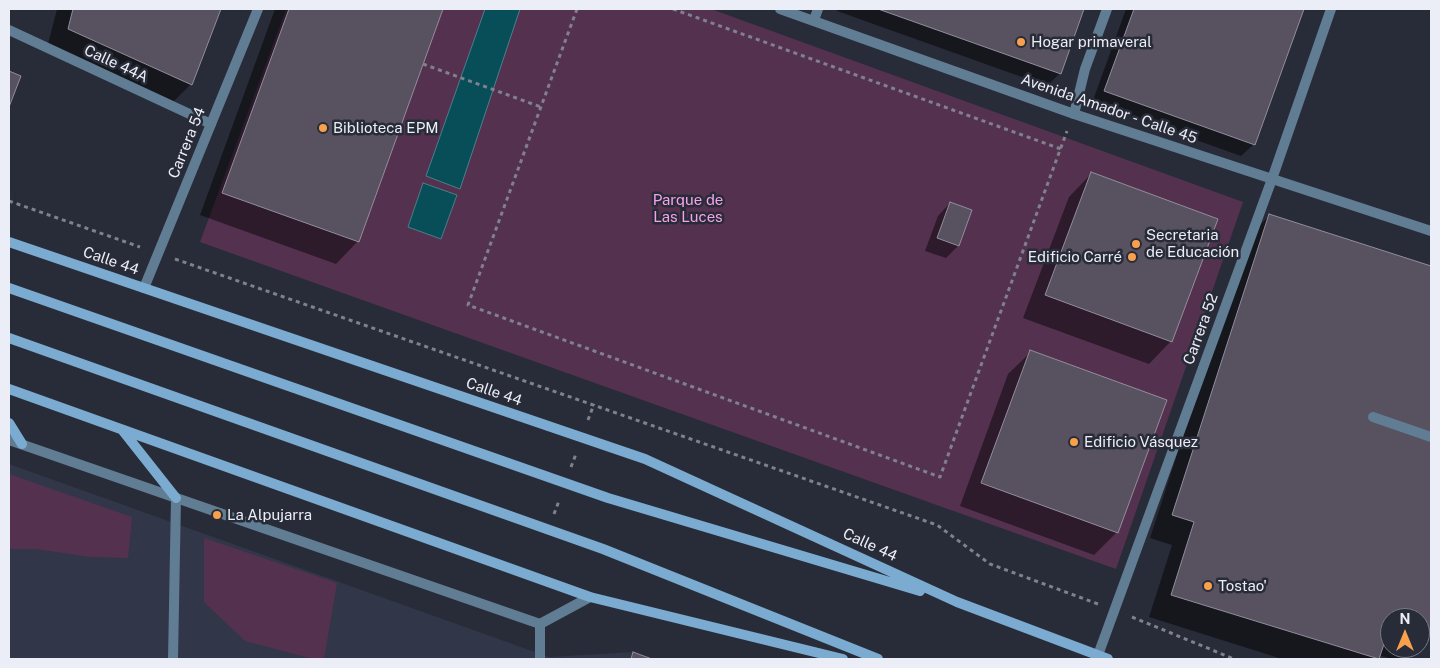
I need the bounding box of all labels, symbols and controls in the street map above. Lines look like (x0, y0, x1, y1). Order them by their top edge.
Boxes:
place label: Hogar primaveral (1031, 33, 1152, 51)
marker: Hogar primaveral (1015, 36, 1027, 48)
street label: Calle 44A (81, 41, 151, 87)
street label: Avenida Amador - Calle 45 (1019, 70, 1199, 148)
street label: Carrera 54 (165, 105, 209, 181)
place label: Biblioteca EPM (333, 119, 438, 137)
marker: Biblioteca EPM (317, 122, 329, 134)
park label: Parque de Las Luces (653, 191, 723, 226)
place label: Secretaria de Educación (1146, 226, 1239, 261)
marker: Secretaria de Educación (1130, 238, 1142, 250)
street label: Calle 44 (81, 243, 141, 279)
place label: Edificio Carré (1028, 248, 1122, 266)
marker: Edificio Carré (1126, 251, 1138, 263)
street label: Carrera 52 (1180, 291, 1222, 367)
street label: Calle 44 (464, 374, 524, 410)
place label: Edificio Vásquez (1084, 433, 1198, 451)
marker: Edificio Vásquez (1068, 436, 1080, 448)
place label: La Alpujarra (227, 506, 312, 524)
marker: La Alpujarra (211, 509, 223, 521)
street label: Calle 44 (840, 525, 900, 565)
place label: Tostao' (1218, 577, 1267, 595)
marker: Tostao' (1202, 580, 1214, 592)
north arrow (1380, 608, 1430, 658)
text: N (1400, 611, 1410, 627)

